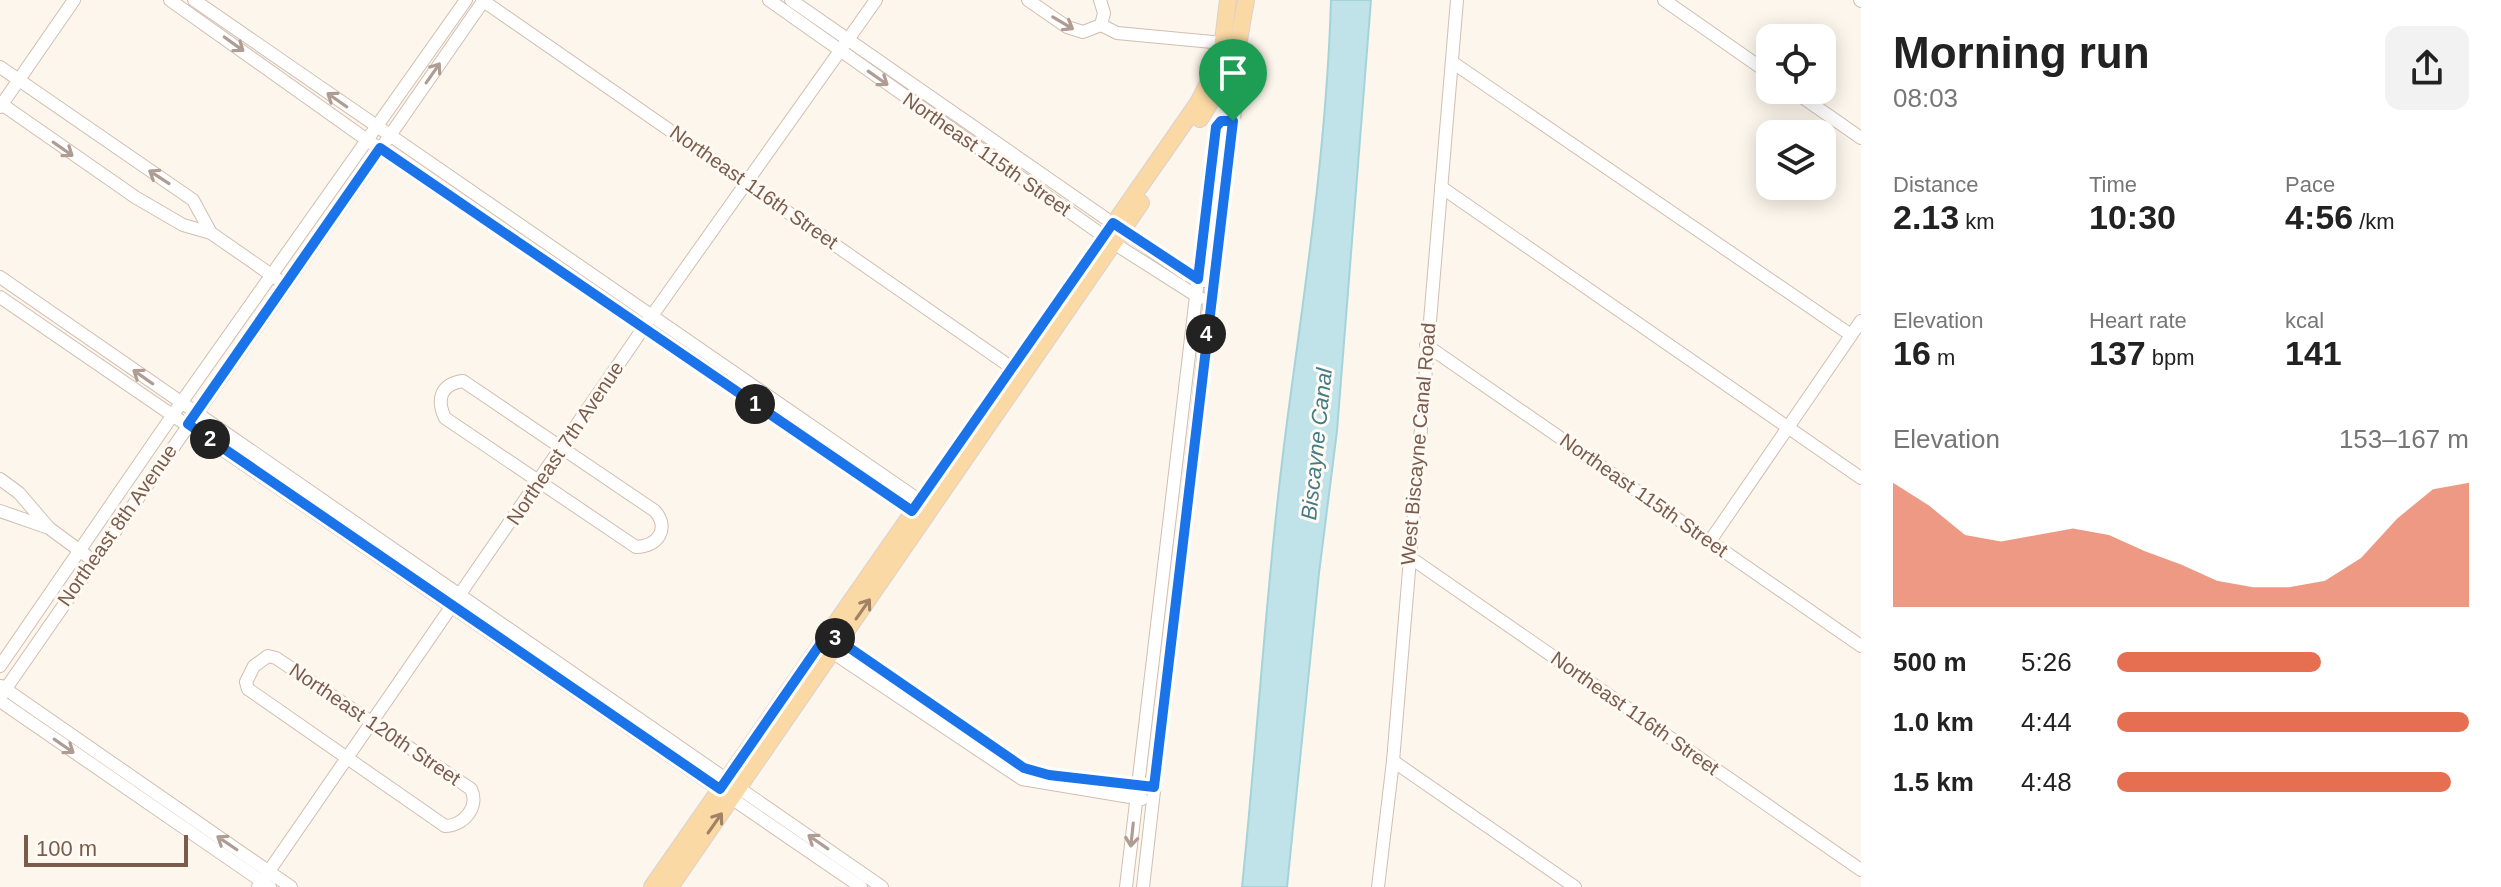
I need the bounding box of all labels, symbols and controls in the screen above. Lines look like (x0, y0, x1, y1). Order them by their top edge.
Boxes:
one-way arrow (1051, 16, 1074, 32)
map controls (1756, 24, 1836, 200)
button: locate (1756, 24, 1836, 104)
button: share (2385, 26, 2469, 110)
text: Morning run (1893, 28, 2150, 77)
one-way arrow (222, 36, 244, 52)
pin (1199, 39, 1267, 121)
icon: arrive (1211, 51, 1255, 95)
one-way arrow (425, 62, 441, 84)
one-way arrow (866, 70, 888, 86)
text: 08:03 (1893, 83, 1958, 113)
street label: Northeast 115th Street (899, 88, 1075, 221)
one-way arrow (327, 92, 348, 109)
button: layers (1756, 120, 1836, 200)
street label: Northeast 116th Street (666, 121, 842, 254)
one-way arrow (52, 141, 74, 157)
one-way arrow (148, 169, 171, 185)
text: Distance (1893, 172, 1979, 197)
text: Time (2089, 172, 2137, 197)
text: Pace (2285, 172, 2335, 197)
text: 2.13 (1893, 198, 1959, 236)
text: 10:30 (2089, 198, 2176, 236)
text: 4:56 (2285, 198, 2353, 236)
text: km (1959, 209, 1995, 234)
text: /km (2353, 209, 2395, 234)
text: Elevation (1893, 308, 1984, 333)
text: Heart rate (2089, 308, 2187, 333)
text: kcal (2285, 308, 2324, 333)
pin: 4 (1186, 314, 1226, 354)
text: 4 (1200, 321, 1212, 346)
street label: West Biscayne Canal Road (1396, 322, 1440, 566)
text: 16 (1893, 334, 1931, 372)
text: 137 (2089, 334, 2146, 372)
text: 141 (2285, 334, 2342, 372)
text: m (1931, 345, 1955, 370)
text: bpm (2146, 345, 2195, 370)
street label: Northeast 7th Avenue (502, 357, 628, 529)
water label: Biscayne Canal (1296, 366, 1337, 521)
one-way arrow (133, 369, 155, 385)
pin: 1 (735, 384, 775, 424)
text: 1 (749, 391, 761, 416)
pin: 2 (190, 419, 230, 459)
text: Elevation (1893, 424, 2000, 454)
text: 153–167 m (2339, 424, 2469, 454)
text: 2 (204, 426, 216, 451)
street label: Northeast 115th Street (1556, 429, 1732, 562)
street label: Northeast 8th Avenue (53, 440, 181, 610)
one-way arrow (855, 599, 871, 621)
pin: 3 (815, 618, 855, 658)
text: 3 (829, 625, 841, 650)
street label: Northeast 116th Street (1547, 647, 1723, 780)
text: 500 m (1893, 647, 1967, 677)
text: 5:26 (2021, 647, 2072, 677)
street label: Northeast 120th Street (285, 659, 465, 790)
text: 1.0 km (1893, 707, 1974, 737)
text: 4:44 (2021, 707, 2072, 737)
one-way arrow (53, 738, 75, 754)
text: 1.5 km (1893, 767, 1974, 797)
text: 4:48 (2021, 767, 2072, 797)
one-way arrow (706, 813, 723, 834)
one-way arrow (1124, 821, 1139, 848)
scale bar (24, 831, 188, 867)
one-way arrow (216, 834, 238, 851)
one-way arrow (808, 834, 830, 850)
text: 100 m (36, 836, 97, 861)

